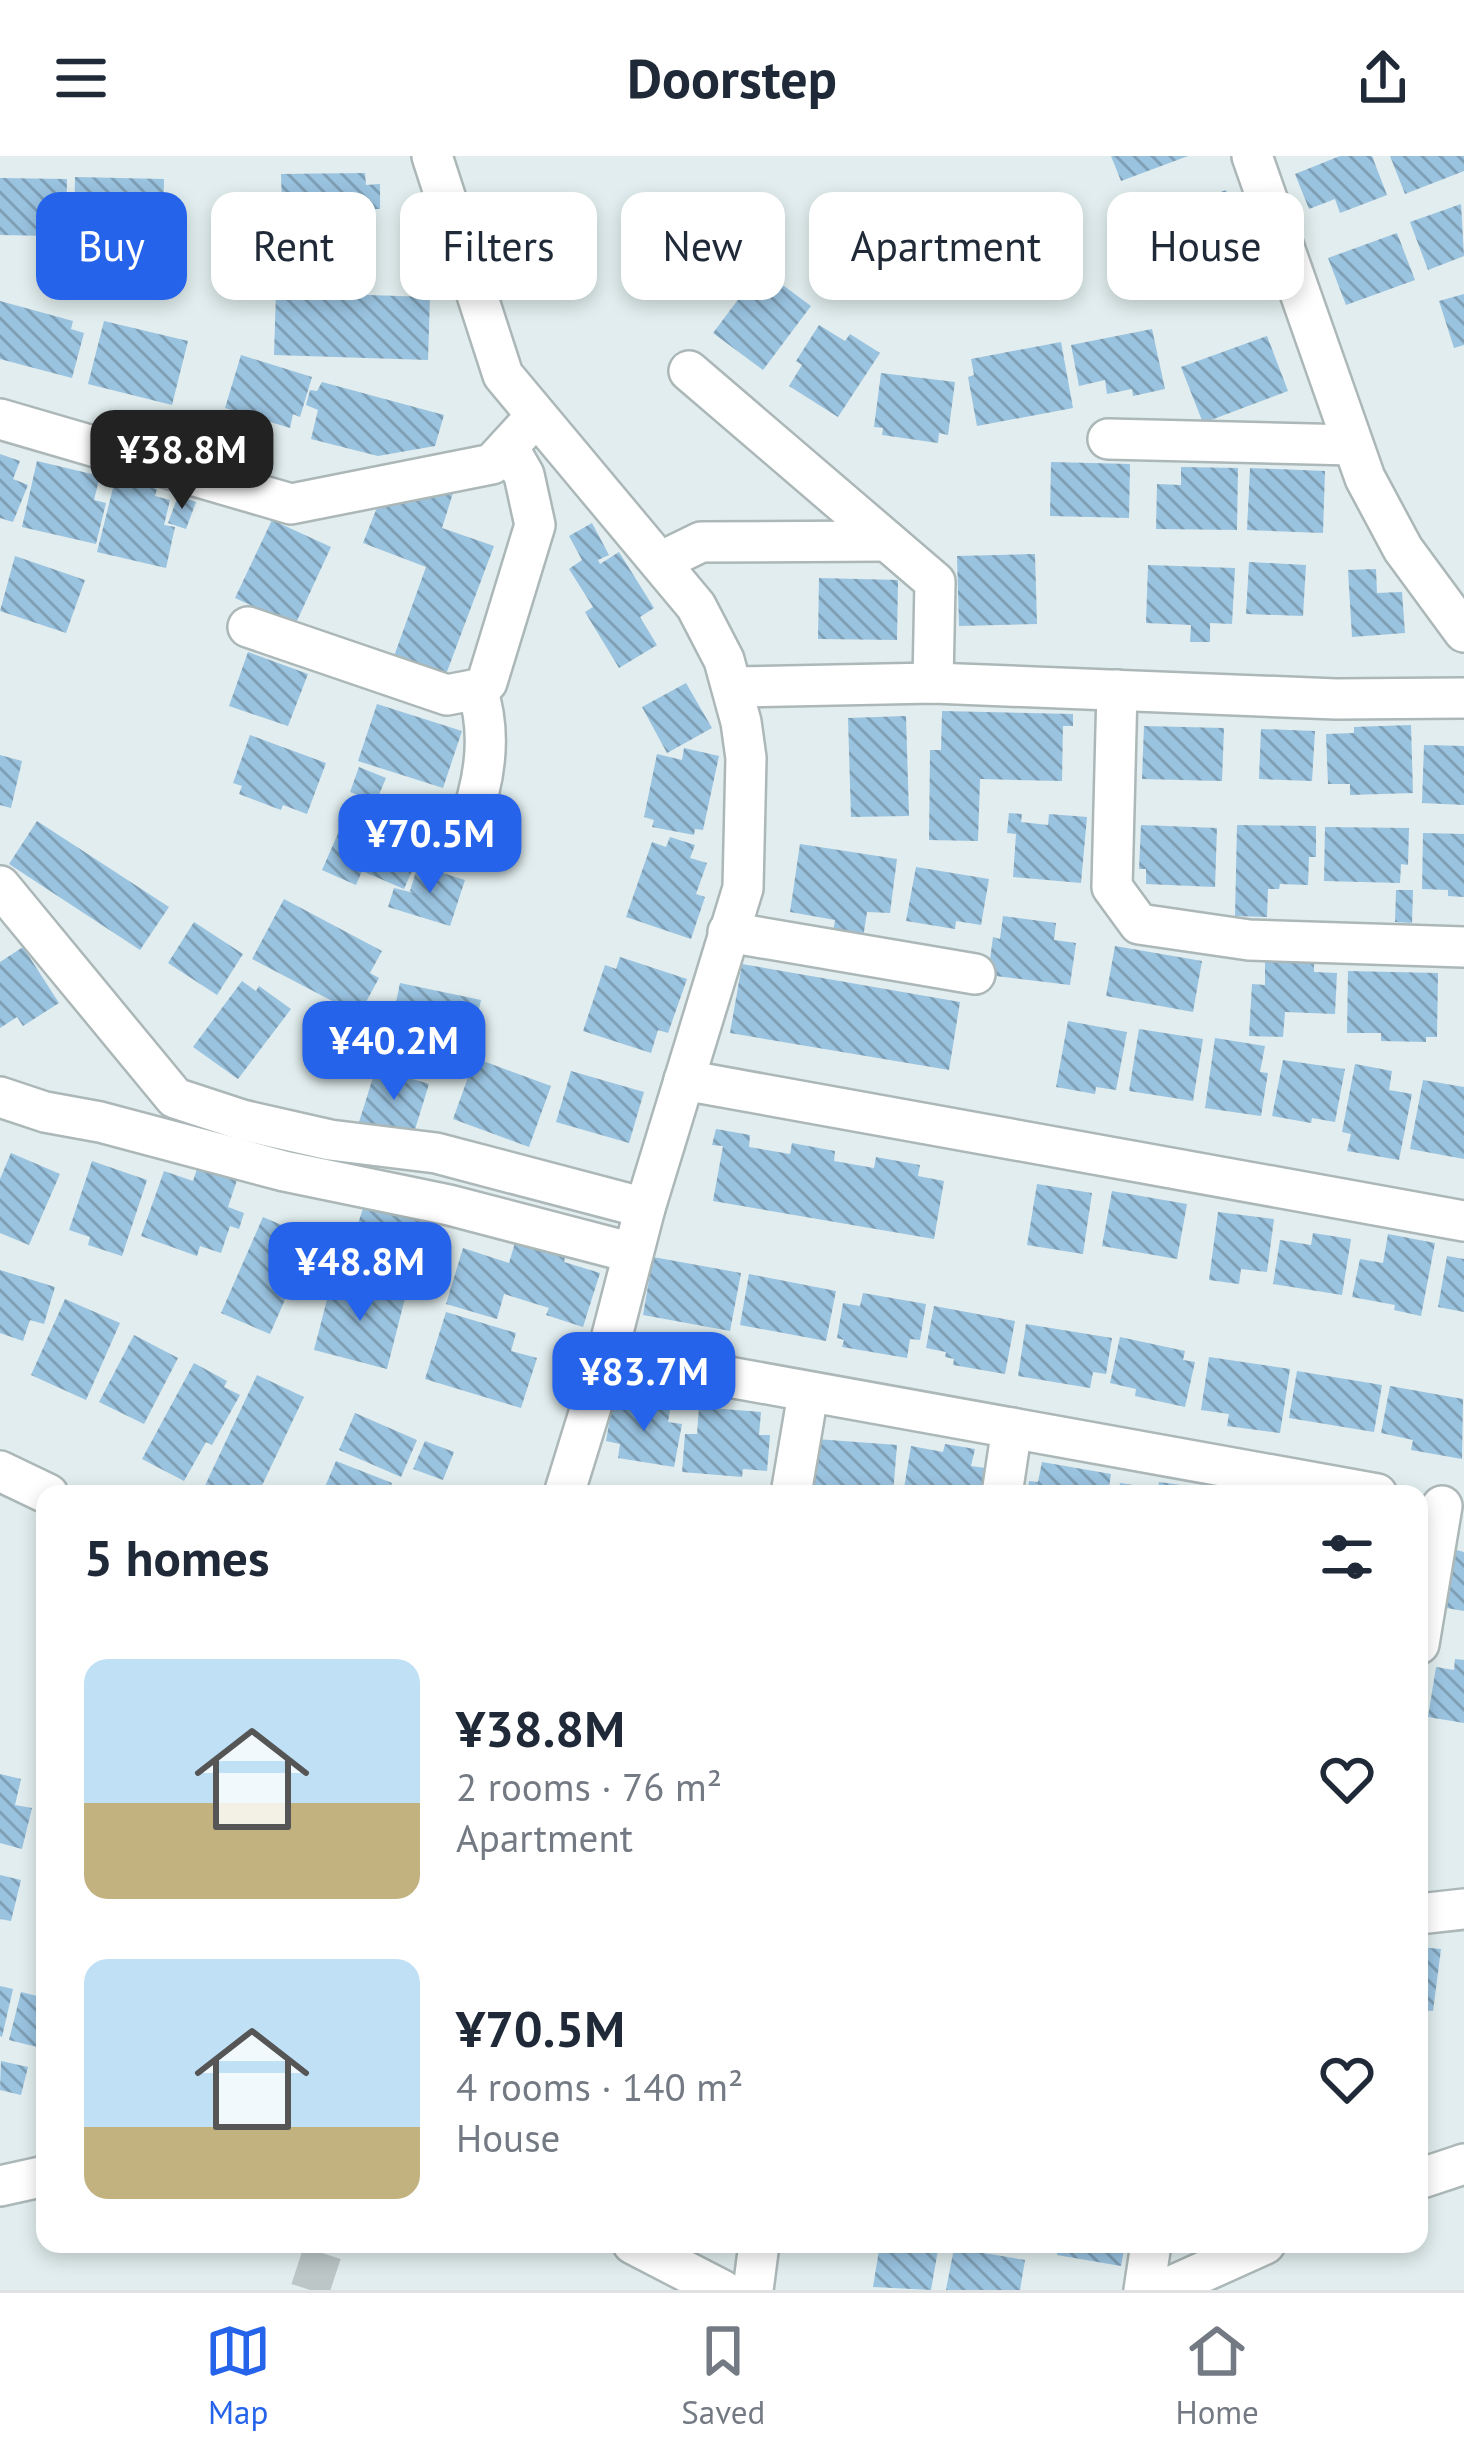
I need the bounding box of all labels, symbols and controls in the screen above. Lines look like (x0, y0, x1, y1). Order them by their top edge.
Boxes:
text: Doorstep (627, 43, 837, 113)
icon: menu (48, 45, 114, 111)
icon: share (1350, 45, 1416, 111)
chip: Buy (36, 192, 187, 300)
chip: Rent (211, 192, 376, 300)
chip: Filters (400, 192, 597, 300)
chip: New (621, 192, 785, 300)
chip: Apartment (809, 192, 1083, 300)
chip: House (1107, 192, 1304, 300)
pin: ¥38.8M (84, 410, 280, 512)
text: ¥38.8M (117, 423, 247, 474)
pin: ¥70.5M (332, 794, 528, 896)
text: ¥70.5M (365, 807, 495, 858)
pin: ¥40.2M (296, 1001, 492, 1103)
text: ¥40.2M (329, 1014, 459, 1065)
pin: ¥48.8M (262, 1222, 458, 1324)
text: ¥48.8M (295, 1235, 425, 1286)
pin: ¥83.7M (546, 1332, 742, 1434)
text: ¥83.7M (579, 1345, 709, 1396)
text: 5 homes (84, 1524, 270, 1590)
icon: filters (1314, 1524, 1380, 1590)
text: ¥38.8M (456, 1695, 625, 1761)
icon: home (180, 1707, 324, 1851)
icon: heart (1314, 1746, 1380, 1812)
text: 2 rooms · 76 m² (456, 1761, 722, 1812)
text: Apartment (456, 1812, 633, 1863)
text: ¥70.5M (456, 1995, 625, 2061)
icon: home (180, 2007, 324, 2151)
icon: heart (1314, 2046, 1380, 2112)
text: 4 rooms · 140 m² (456, 2061, 743, 2112)
text: House (456, 2112, 560, 2163)
tab: Map (205, 2318, 271, 2433)
tab: Saved (681, 2318, 765, 2433)
tab: Home (1175, 2318, 1259, 2433)

